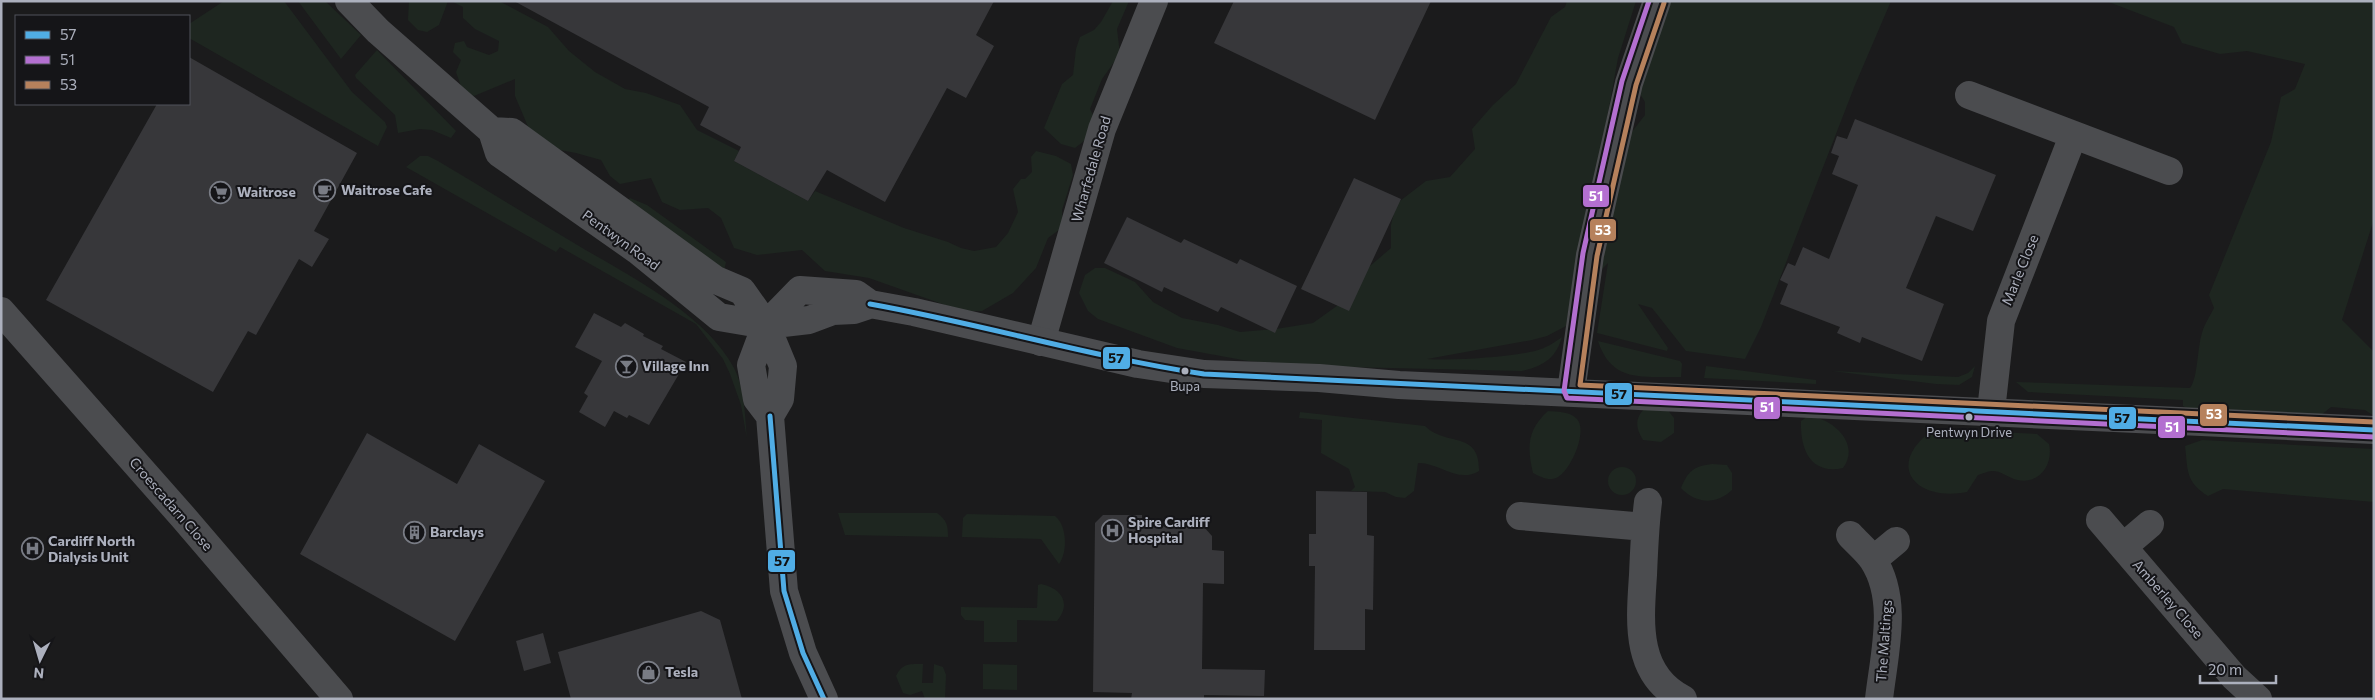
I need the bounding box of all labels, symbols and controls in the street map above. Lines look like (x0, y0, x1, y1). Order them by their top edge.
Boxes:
legend (15, 15, 190, 105)
text: 57 (60, 25, 77, 43)
text: 51 (60, 50, 75, 68)
text: 53 (60, 75, 77, 93)
street label: Wharfedale Road (1067, 114, 1114, 224)
cafe icon: Waitrose Cafe (313, 178, 337, 202)
supermarket icon: Waitrose (209, 180, 233, 204)
place label: Waitrose Cafe (341, 181, 432, 198)
place label: Waitrose (237, 183, 296, 200)
line badge: 51 (1582, 184, 1610, 208)
text: 51 (1589, 187, 1603, 204)
street label: Pentwyn Road (579, 206, 663, 273)
line badge: 53 (1589, 218, 1617, 242)
text: 53 (1595, 221, 1611, 238)
street label: Marle Close (1998, 232, 2041, 308)
line badge: 57 (1102, 346, 1131, 370)
text: 57 (1108, 349, 1124, 366)
bar icon: Village Inn (614, 354, 638, 378)
place label: Village Inn (642, 357, 709, 374)
marker: Bupa (1180, 366, 1190, 376)
place label: Bupa (1170, 378, 1200, 394)
line badge: 57 (1604, 382, 1633, 406)
text: 57 (1611, 385, 1627, 402)
line badge: 51 (1753, 396, 1781, 420)
text: 51 (1760, 398, 1774, 415)
line badge: 53 (2199, 403, 2228, 427)
text: 53 (2206, 405, 2222, 422)
line badge: 57 (2108, 406, 2137, 430)
text: 57 (2114, 409, 2130, 426)
marker: Pentwyn Drive (1964, 412, 1974, 422)
line badge: 51 (2157, 415, 2186, 439)
text: 51 (2165, 418, 2179, 435)
place label: Pentwyn Drive (1926, 424, 2012, 440)
street label: Croescadarn Close (126, 454, 217, 554)
place label: Spire Cardiff Hospital (1128, 513, 1211, 546)
hospital icon: Spire Cardiff Hospital (1100, 518, 1124, 542)
building icon: Barclays (402, 520, 426, 544)
place label: Barclays (430, 523, 485, 540)
place label: Cardiff North Dialysis Unit (48, 532, 135, 565)
hospital icon: Cardiff North Dialysis Unit (20, 537, 44, 561)
line badge: 57 (767, 549, 796, 573)
text: 57 (774, 552, 790, 569)
street label: Amberley Close (2130, 556, 2207, 642)
street label: The Maltings (1872, 599, 1895, 683)
north arrow (15, 635, 65, 685)
scale bar (2200, 652, 2276, 684)
shop icon: Tesla (637, 660, 661, 684)
text: 20 m (2208, 660, 2242, 678)
place label: Tesla (665, 663, 698, 680)
text: N (33, 665, 45, 682)

